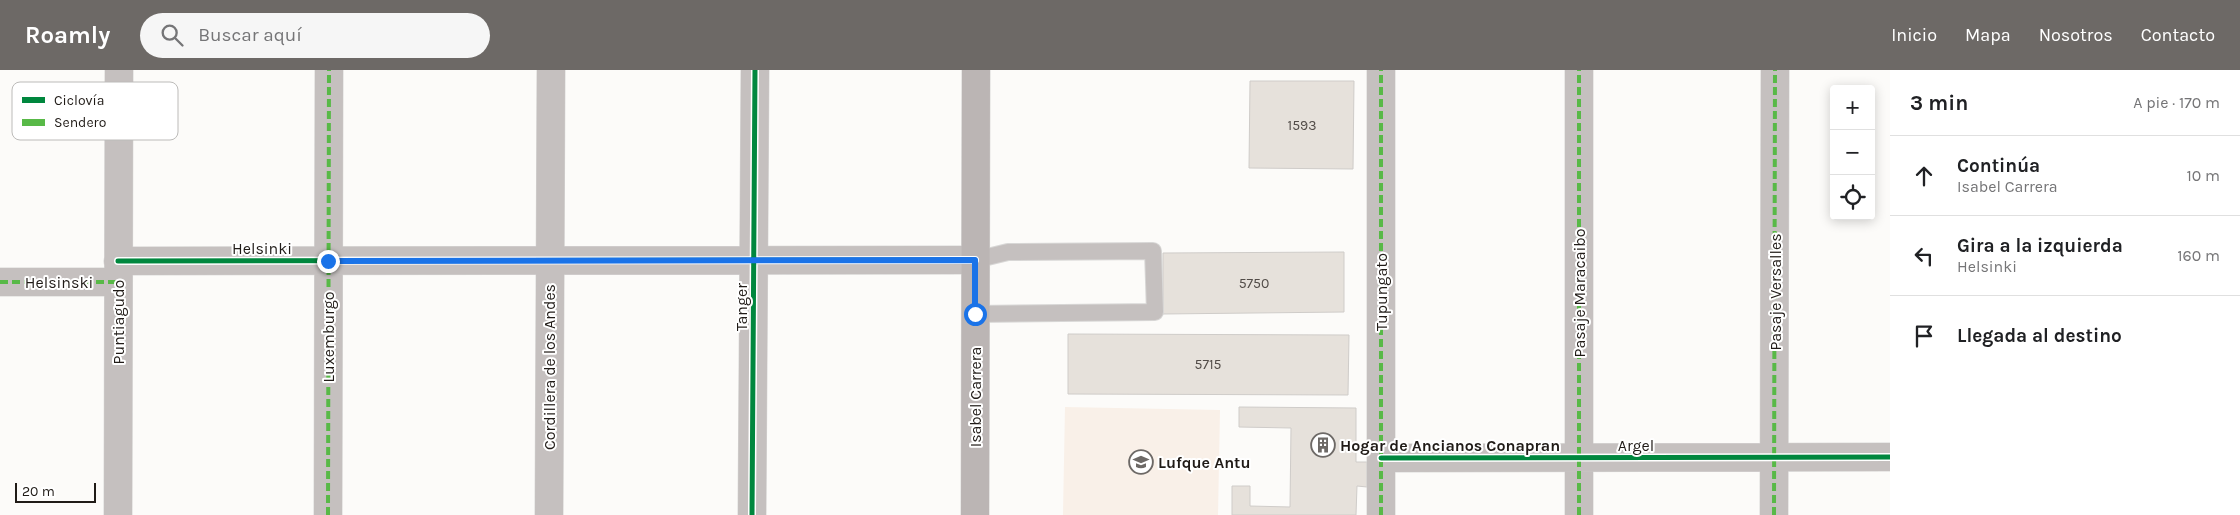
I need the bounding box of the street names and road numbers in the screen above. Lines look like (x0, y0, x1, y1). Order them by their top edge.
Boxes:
street label: Pasaje Maracaibo (1570, 229, 1589, 357)
street label: Pasaje Versalles (1766, 233, 1785, 351)
street label: Helsinki (232, 239, 292, 258)
street label: Tupungato (1372, 253, 1391, 331)
street label: Helsinski (25, 273, 93, 292)
street label: Puntiagudo (109, 280, 128, 364)
street label: Tanger (732, 283, 751, 331)
street label: Cordillera de los Andes (540, 284, 559, 450)
street label: Luxemburgo (319, 291, 338, 383)
street label: Isabel Carrera (966, 347, 985, 447)
street label: Argel (1618, 436, 1654, 455)

